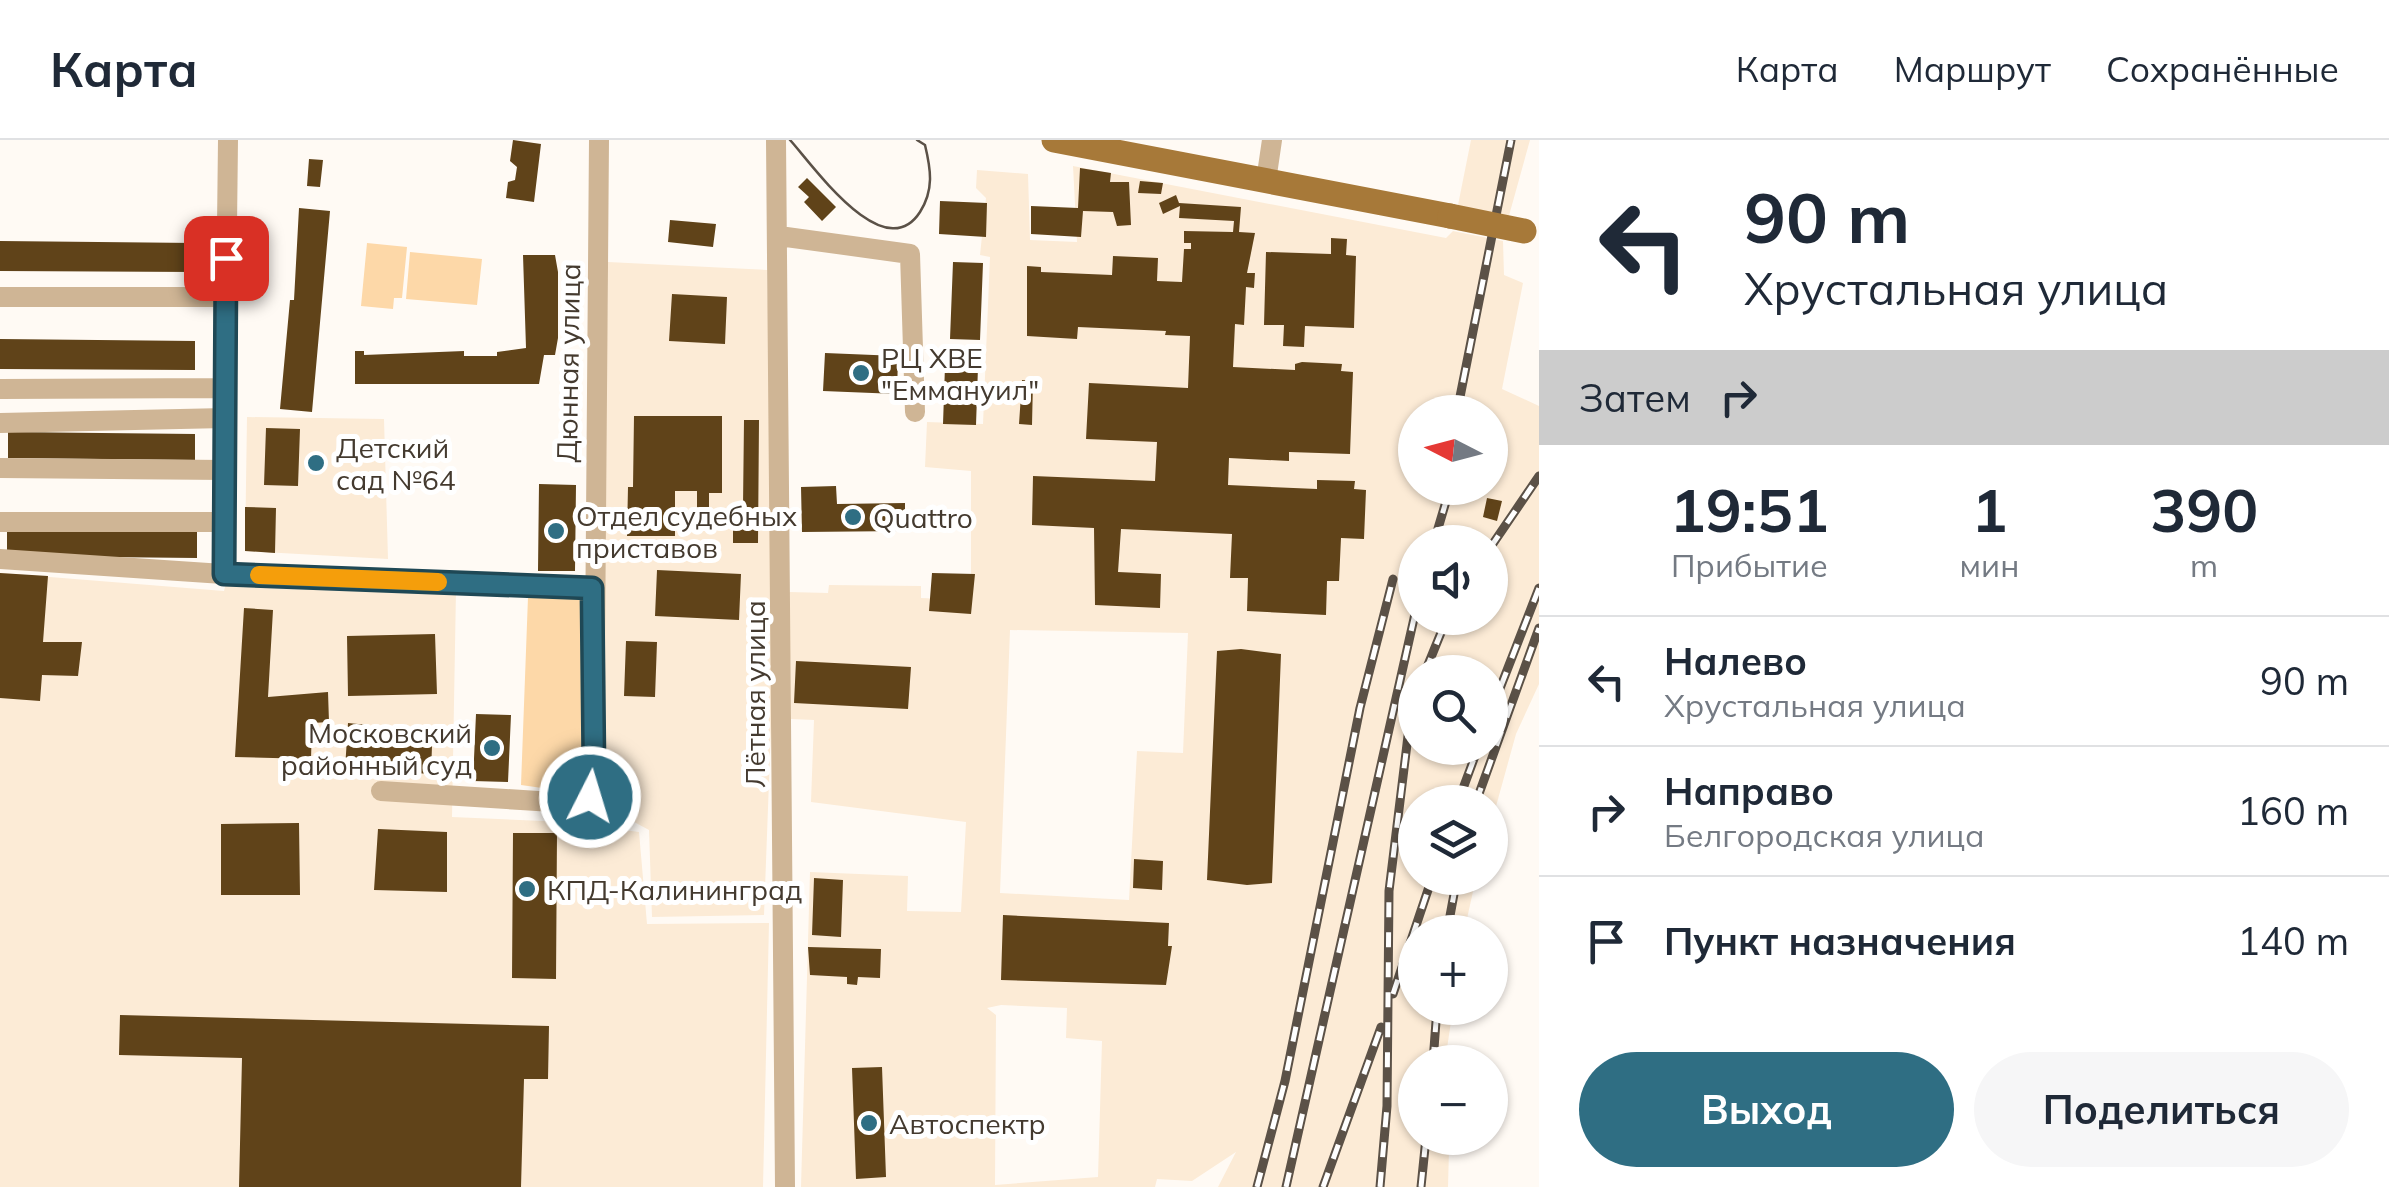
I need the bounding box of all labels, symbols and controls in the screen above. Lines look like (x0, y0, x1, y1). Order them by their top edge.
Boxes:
text: Карта (50, 39, 198, 99)
text: Карта (1736, 47, 1839, 91)
text: Маршрут (1894, 47, 2051, 91)
text: Сохранённые (2106, 47, 2339, 91)
text: 90 m (1744, 173, 1910, 261)
icon: left (1579, 180, 1709, 310)
pin (184, 216, 269, 301)
icon: arrive (199, 231, 254, 286)
text: Хрустальная улица (1744, 260, 2168, 316)
street label: Дюнная улица (549, 263, 587, 463)
place label: РЦ ХВЕ "Еммануил" (881, 340, 1039, 407)
marker: РЦ ХВЕ "Еммануил" (850, 362, 872, 384)
icon: right (1711, 370, 1766, 425)
text: Затем (1579, 374, 1691, 422)
north arrow (1398, 395, 1508, 505)
map controls (1398, 395, 1508, 1155)
place label: Детский сад №64 (336, 430, 456, 497)
marker: Детский сад №64 (305, 452, 327, 474)
text: 19:51 (1670, 472, 1829, 547)
text: 1 (1971, 472, 2007, 547)
text: 390 (2150, 472, 2258, 547)
place label: Отдел судебных приставов (576, 498, 797, 565)
place label: Quattro (873, 500, 973, 535)
marker: Quattro (842, 506, 864, 528)
marker: Отдел судебных приставов (545, 520, 567, 542)
button: sound (1398, 525, 1508, 635)
text: Прибытие (1671, 545, 1828, 585)
text: мин (1960, 545, 2019, 585)
text: m (2190, 545, 2218, 585)
street label: Лётная улица (737, 600, 772, 788)
text: Налево (1664, 637, 1807, 685)
icon: left (1579, 654, 1634, 709)
button: search (1398, 655, 1508, 765)
text: 90 m (2260, 657, 2349, 705)
text: Хрустальная улица (1664, 685, 1966, 725)
place label: Московский районный суд (281, 715, 472, 782)
marker: Московский районный суд (481, 737, 503, 759)
position arrow (538, 745, 642, 849)
text: Направо (1664, 767, 1834, 815)
icon: right (1579, 784, 1634, 839)
button: layers (1398, 785, 1508, 895)
text: 160 m (2237, 787, 2349, 835)
text: Белгородская улица (1664, 815, 1985, 855)
place label: КПД-Калининград (547, 872, 802, 907)
marker: КПД-Калининград (516, 878, 538, 900)
icon: arrive (1579, 914, 1634, 969)
button: + (1398, 915, 1508, 1025)
text: Пункт назначения (1664, 917, 2016, 965)
text: 140 m (2237, 917, 2349, 965)
button: − (1398, 1045, 1508, 1155)
button: Выход (1579, 1052, 1954, 1167)
button: Поделиться (1974, 1052, 2349, 1167)
place label: Автоспектр (889, 1106, 1046, 1141)
marker: Автоспектр (858, 1112, 880, 1134)

